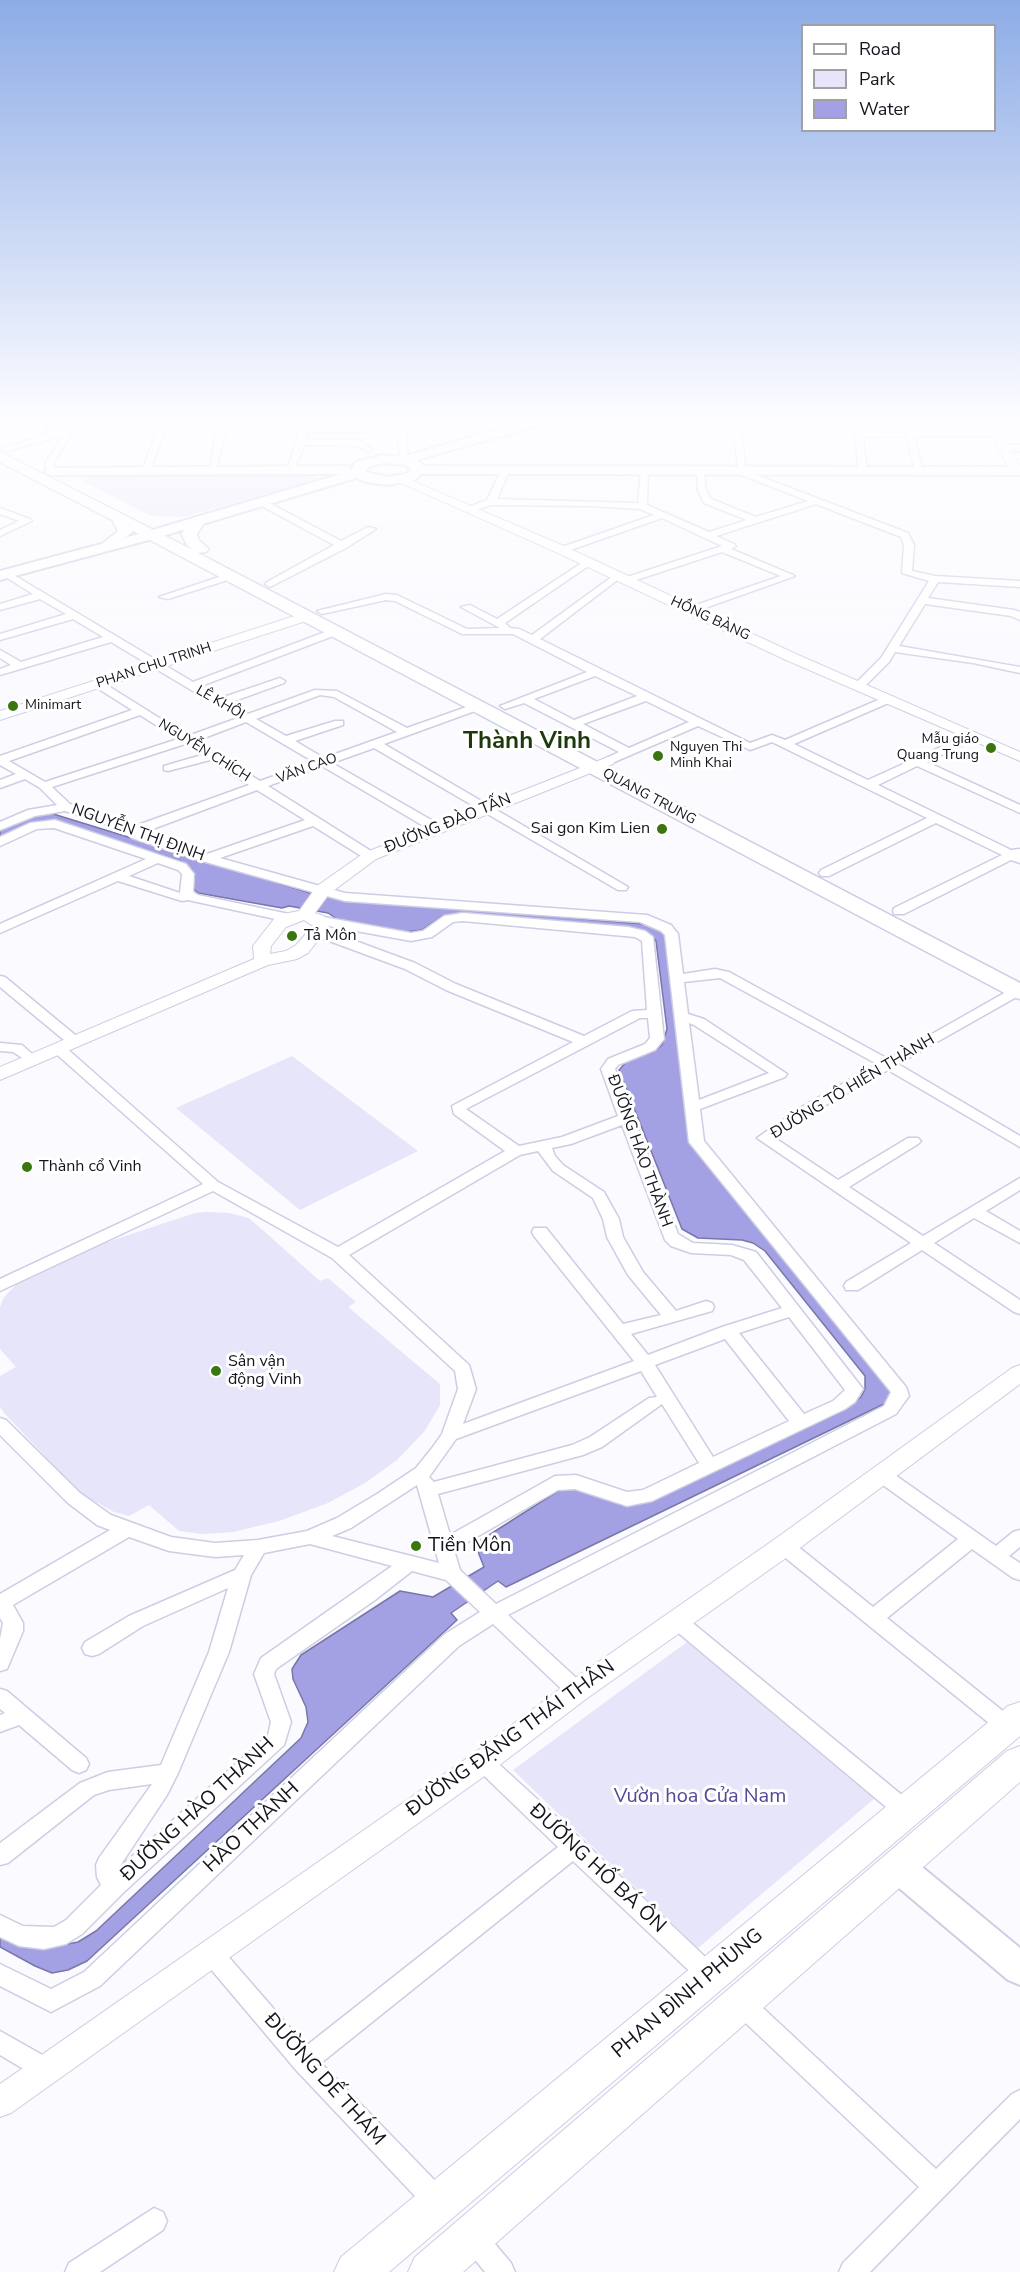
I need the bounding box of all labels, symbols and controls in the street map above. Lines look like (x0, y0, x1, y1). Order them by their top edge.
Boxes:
legend (801, 24, 996, 132)
text: Road (859, 37, 901, 61)
text: Park (859, 67, 895, 91)
text: Water (859, 97, 910, 121)
street label: HỒNG BÀNG (668, 593, 752, 645)
street label: PHAN CHU TRINH (94, 639, 214, 693)
street label: LÊ KHÔI (193, 682, 247, 724)
place label: Minimart (25, 698, 81, 714)
marker: Minimart (6, 699, 20, 713)
street label: NGUYỄN CHÍCH (155, 716, 253, 786)
district label: Thành Vinh (463, 728, 591, 756)
place label: Mẫu giáo Quang Trung (897, 732, 979, 764)
place label: Nguyen Thi Minh Khai (670, 740, 742, 772)
marker: Mẫu giáo Quang Trung (984, 741, 998, 755)
marker: Nguyen Thi Minh Khai (651, 749, 665, 763)
street label: VĂN CAO (275, 750, 339, 788)
street label: QUANG TRUNG (599, 765, 699, 829)
street label: ĐƯỜNG ĐÀO TẤN (382, 790, 514, 858)
street label: NGUYỄN THỊ ĐỊNH (69, 800, 207, 866)
place label: Sai gon Kim Lien (531, 819, 650, 839)
marker: Sai gon Kim Lien (655, 822, 669, 836)
place label: Tả Môn (304, 926, 357, 946)
marker: Tả Môn (285, 929, 299, 943)
street label: ĐƯỜNG TÔ HIẾN THÀNH (768, 1030, 938, 1144)
street label: ĐƯỜNG HÀO THÀNH (602, 1072, 676, 1230)
place label: Thành cổ Vinh (39, 1157, 142, 1177)
marker: Thành cổ Vinh (20, 1160, 34, 1174)
place label: Sân vận động Vinh (228, 1352, 302, 1390)
marker: Sân vận động Vinh (209, 1364, 223, 1378)
place label: Tiền Môn (428, 1534, 511, 1558)
marker: Tiền Môn (409, 1539, 423, 1553)
street label: ĐƯỜNG ĐẶNG THÁI THÂN (402, 1655, 620, 1823)
street label: ĐƯỜNG HÀO THÀNH (116, 1733, 280, 1887)
street label: HÀO THÀNH (199, 1778, 305, 1878)
park label: Vườn hoa Cửa Nam (614, 1785, 786, 1809)
street label: ĐƯỜNG HỐ BÁ ÔN (524, 1799, 670, 1939)
street label: PHAN ĐÌNH PHÙNG (608, 1924, 768, 2064)
street label: ĐƯỜNG DẾ THÁM (258, 2009, 390, 2151)

